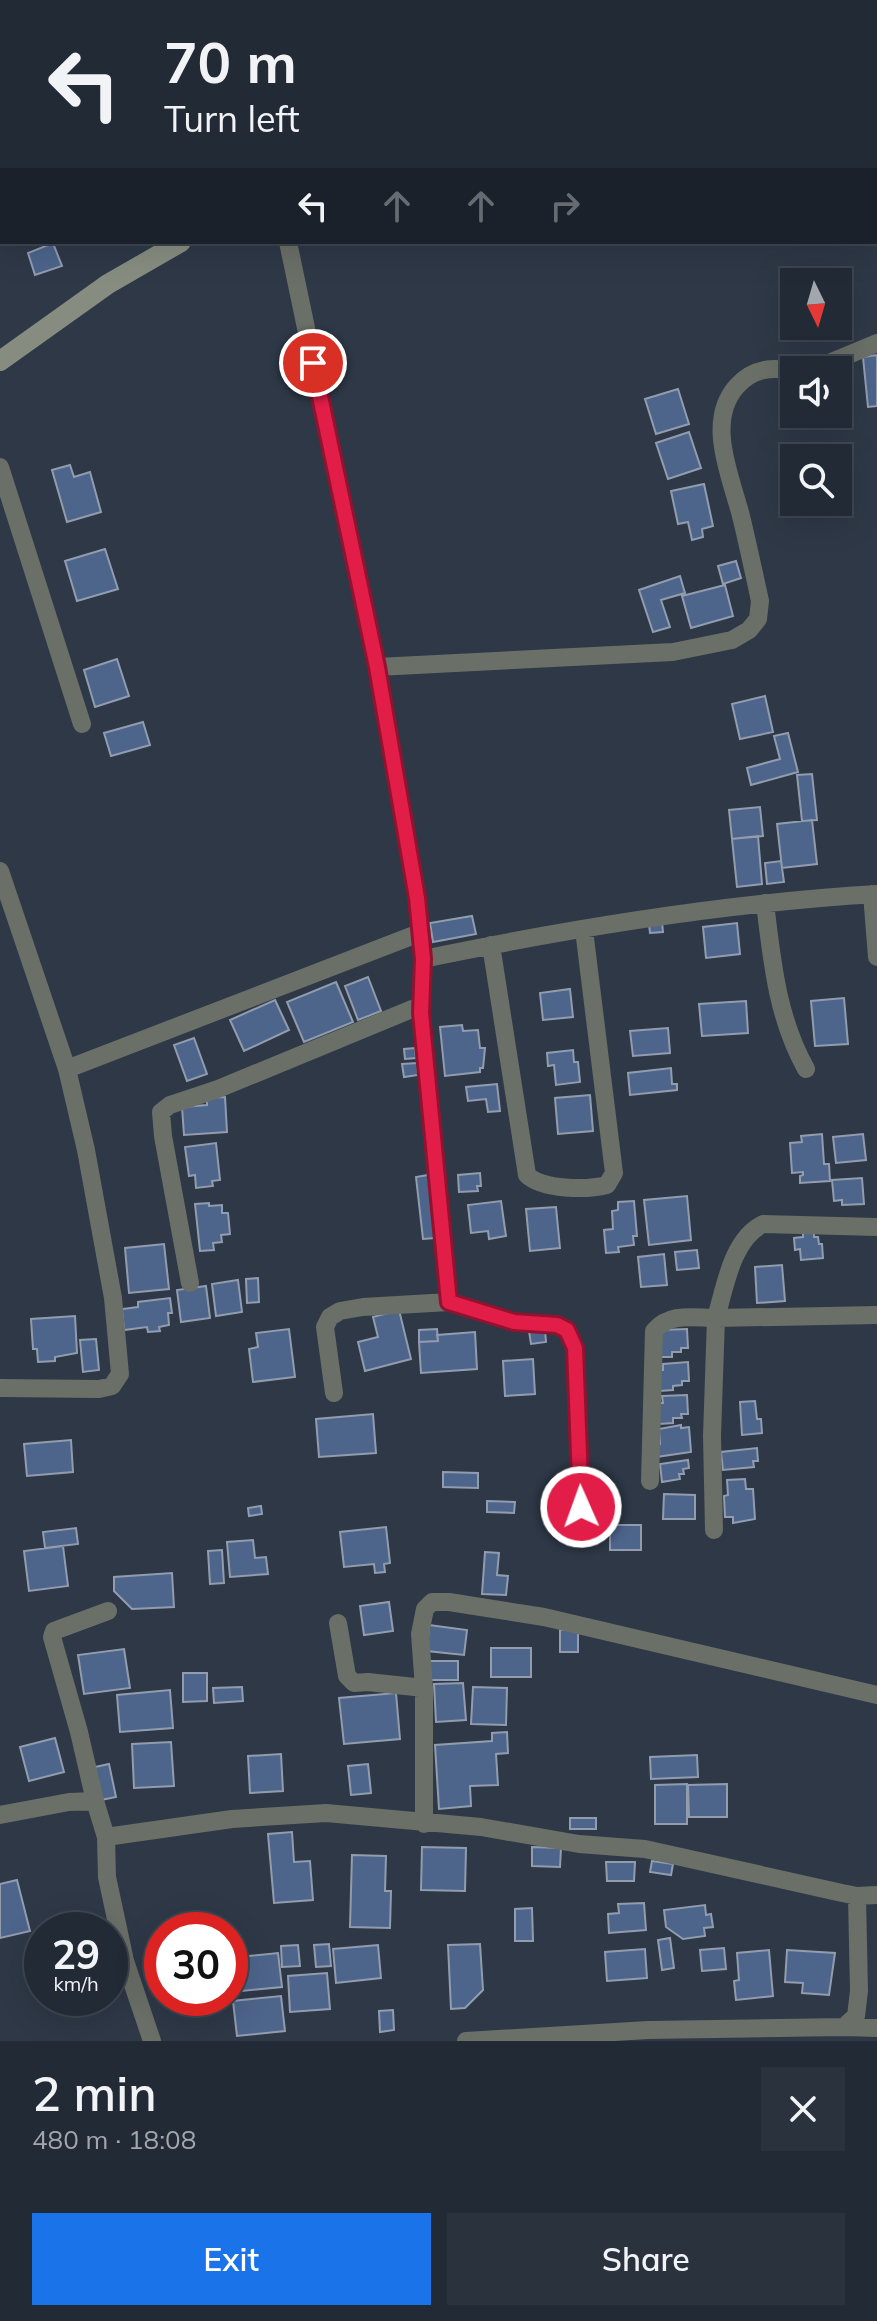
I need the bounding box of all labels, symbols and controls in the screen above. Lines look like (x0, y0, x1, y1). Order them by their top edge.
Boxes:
text: 70 m (164, 27, 297, 97)
icon: left (32, 32, 136, 136)
text: Turn left (164, 96, 300, 141)
icon: left (291, 184, 335, 228)
icon: ahead (375, 184, 419, 228)
icon: ahead (459, 184, 503, 228)
icon: right (543, 184, 587, 228)
north arrow (780, 268, 852, 340)
map controls (780, 268, 852, 516)
pin (279, 329, 347, 397)
icon: arrive (291, 341, 335, 385)
button: sound (780, 356, 852, 428)
button: search (780, 444, 852, 516)
position arrow (539, 1465, 623, 1549)
speed limit sign: 30 (144, 1912, 248, 2016)
text: 29 (52, 1929, 100, 1979)
text: km/h (53, 1971, 99, 1996)
text: 2 min (32, 2063, 157, 2123)
button: close (761, 2067, 845, 2151)
text: 480 m · 18:08 (32, 2123, 196, 2156)
button: Exit (32, 2213, 431, 2305)
button: Share (447, 2213, 845, 2305)

